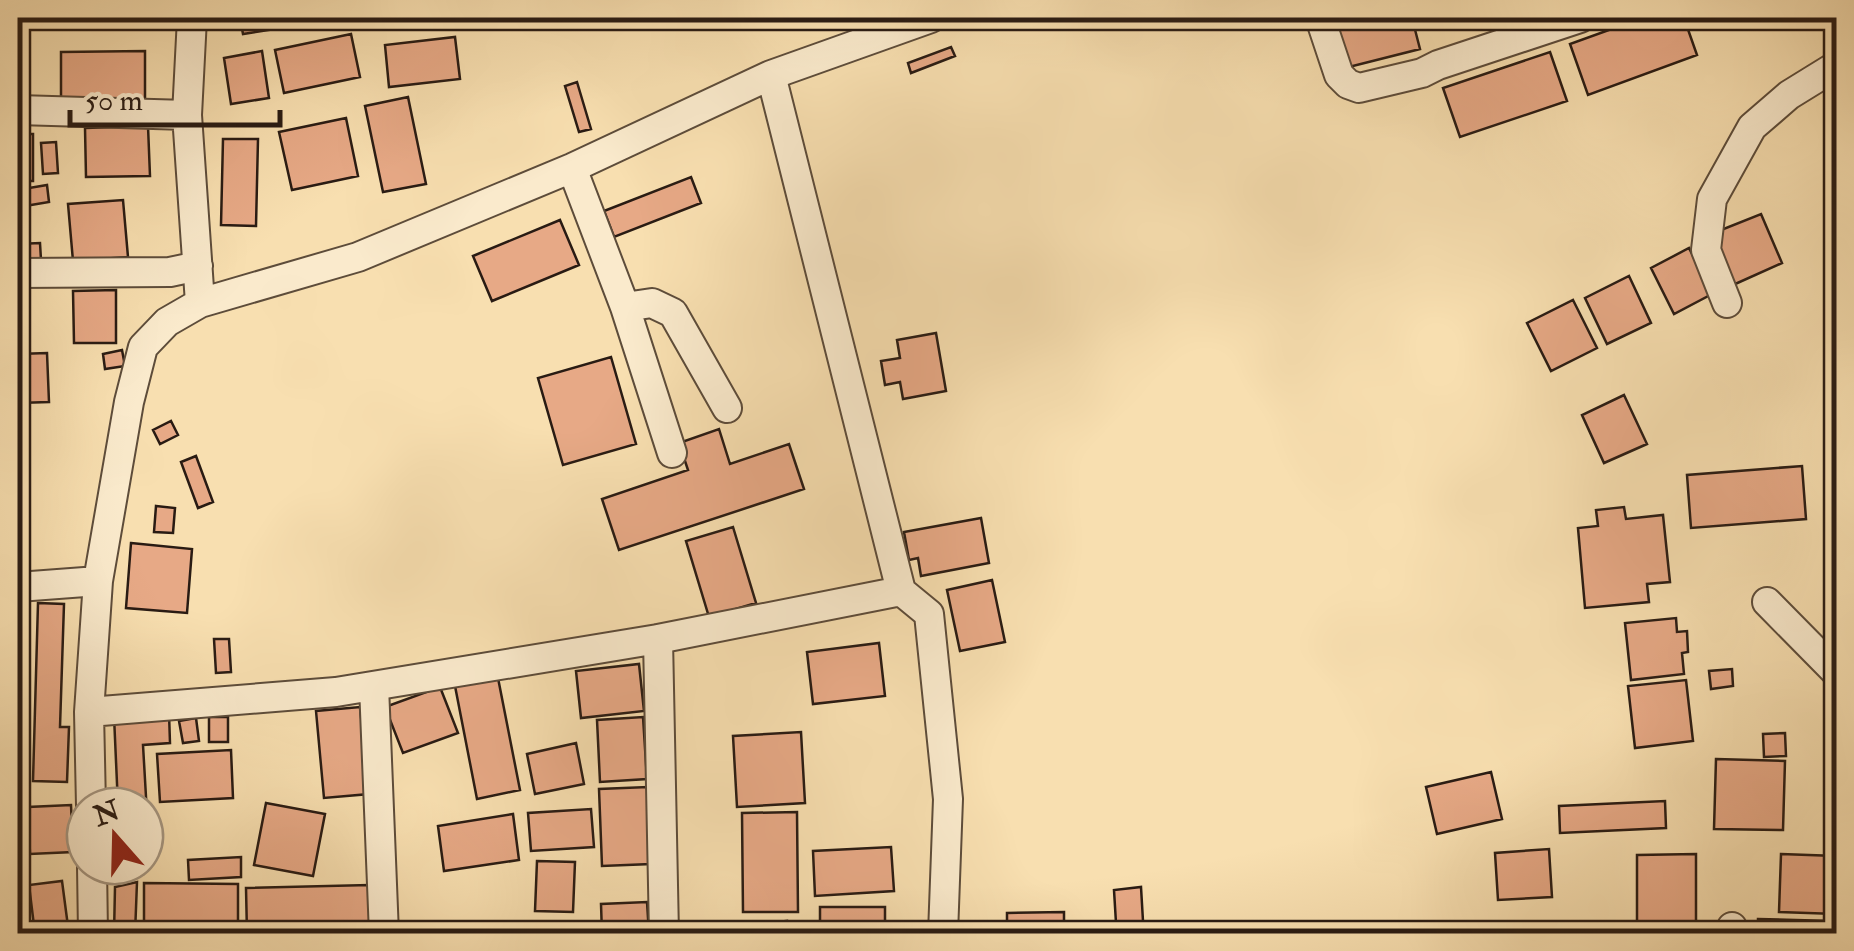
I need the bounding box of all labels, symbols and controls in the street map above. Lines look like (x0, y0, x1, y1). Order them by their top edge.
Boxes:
scale bar (70, 65, 280, 127)
text: 50 m (85, 82, 143, 119)
north arrow (65, 786, 165, 886)
text: N (88, 793, 126, 835)

